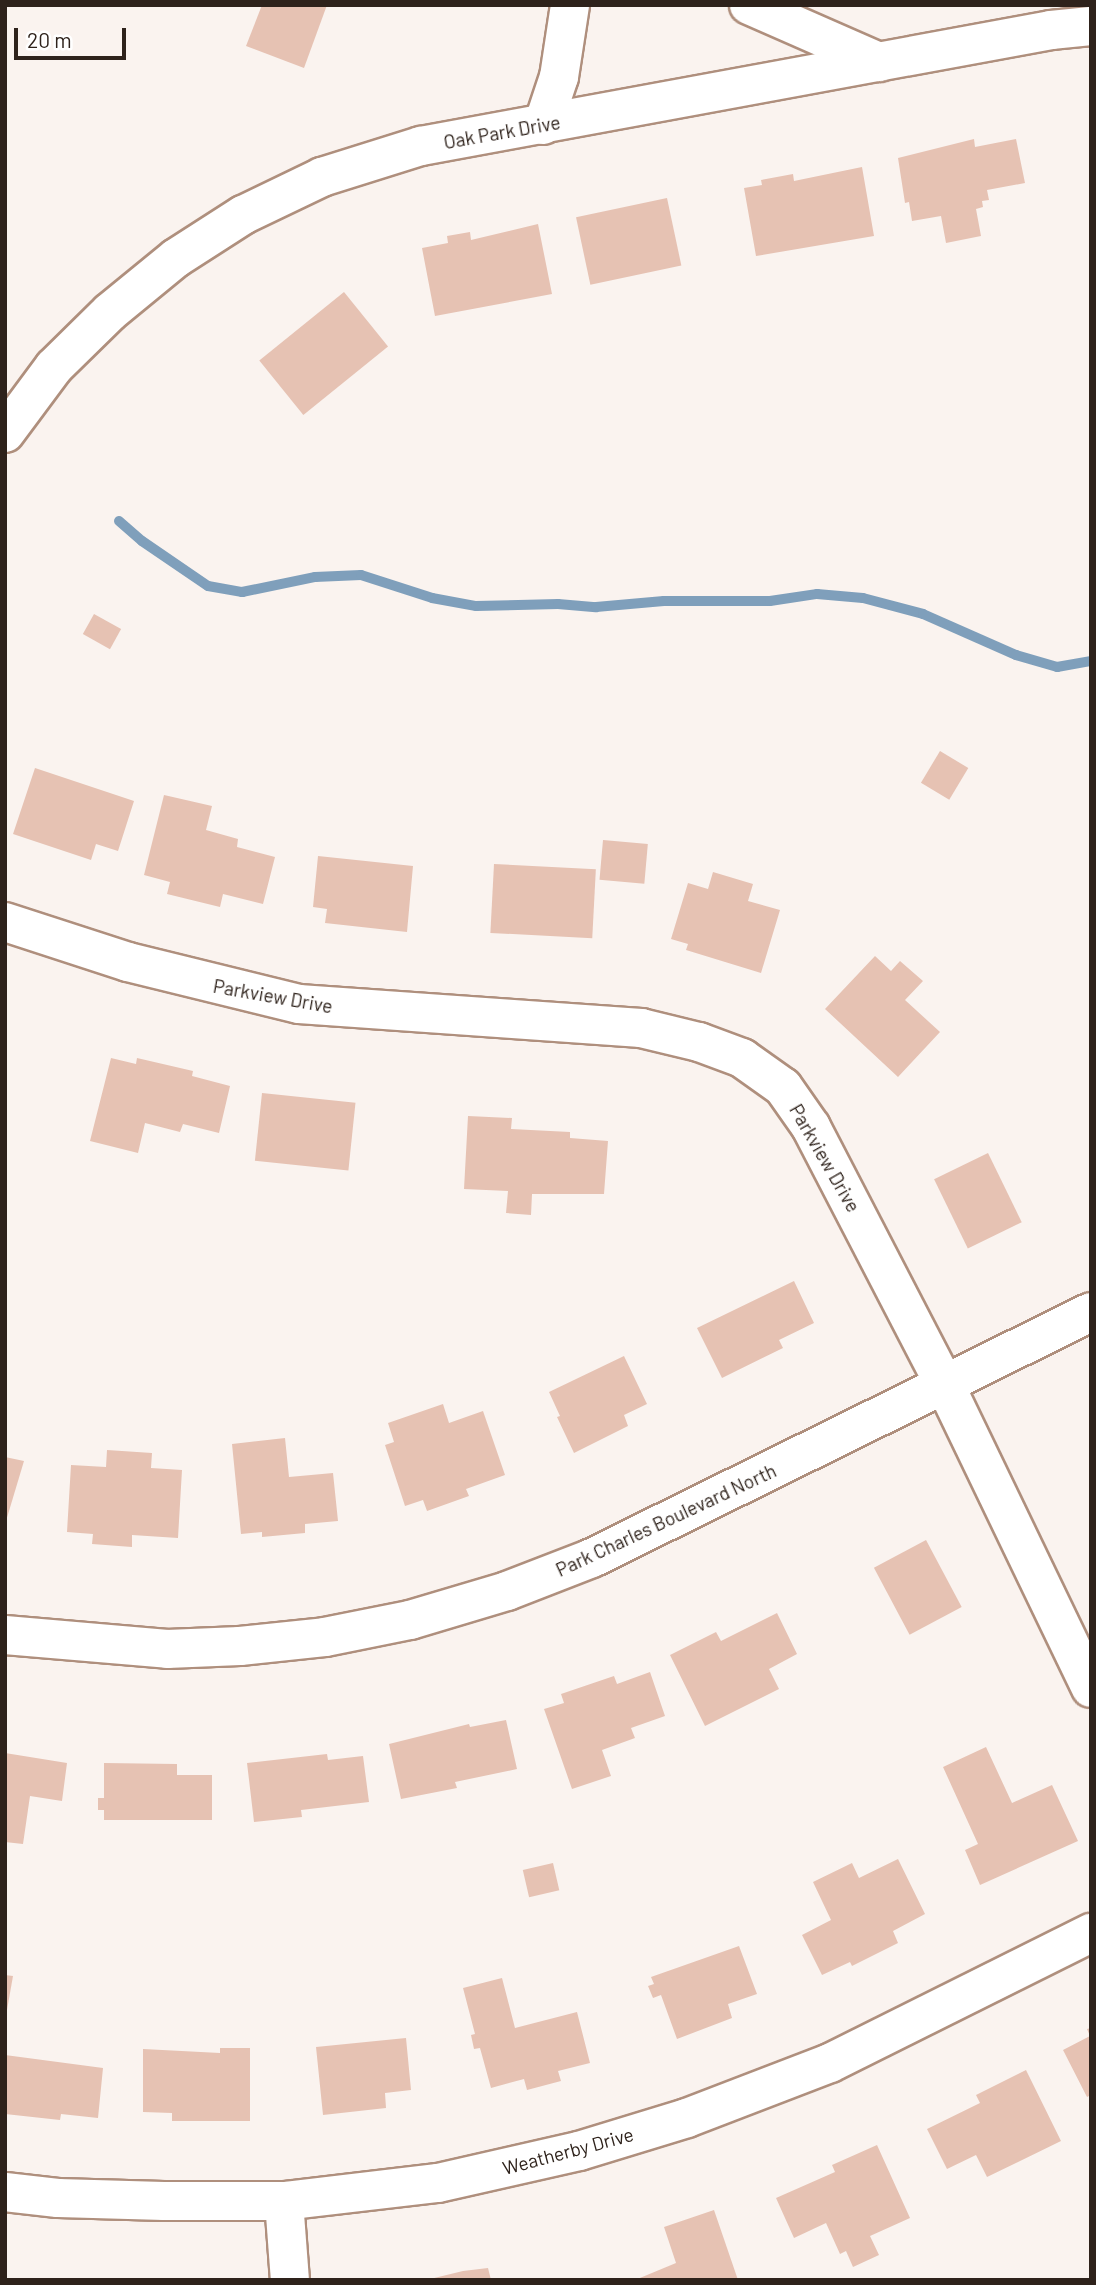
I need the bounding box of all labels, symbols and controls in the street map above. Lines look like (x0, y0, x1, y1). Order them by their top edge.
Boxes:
scale bar (18, 14, 130, 58)
text: 20 m (27, 27, 72, 52)
street label: Oak Park Drive (442, 111, 562, 153)
street label: Parkview Drive (211, 974, 335, 1018)
street label: Parkview Drive (785, 1100, 865, 1216)
street label: Park Charles Boulevard North (552, 1459, 780, 1581)
street label: Weatherby Drive (500, 2123, 636, 2179)

